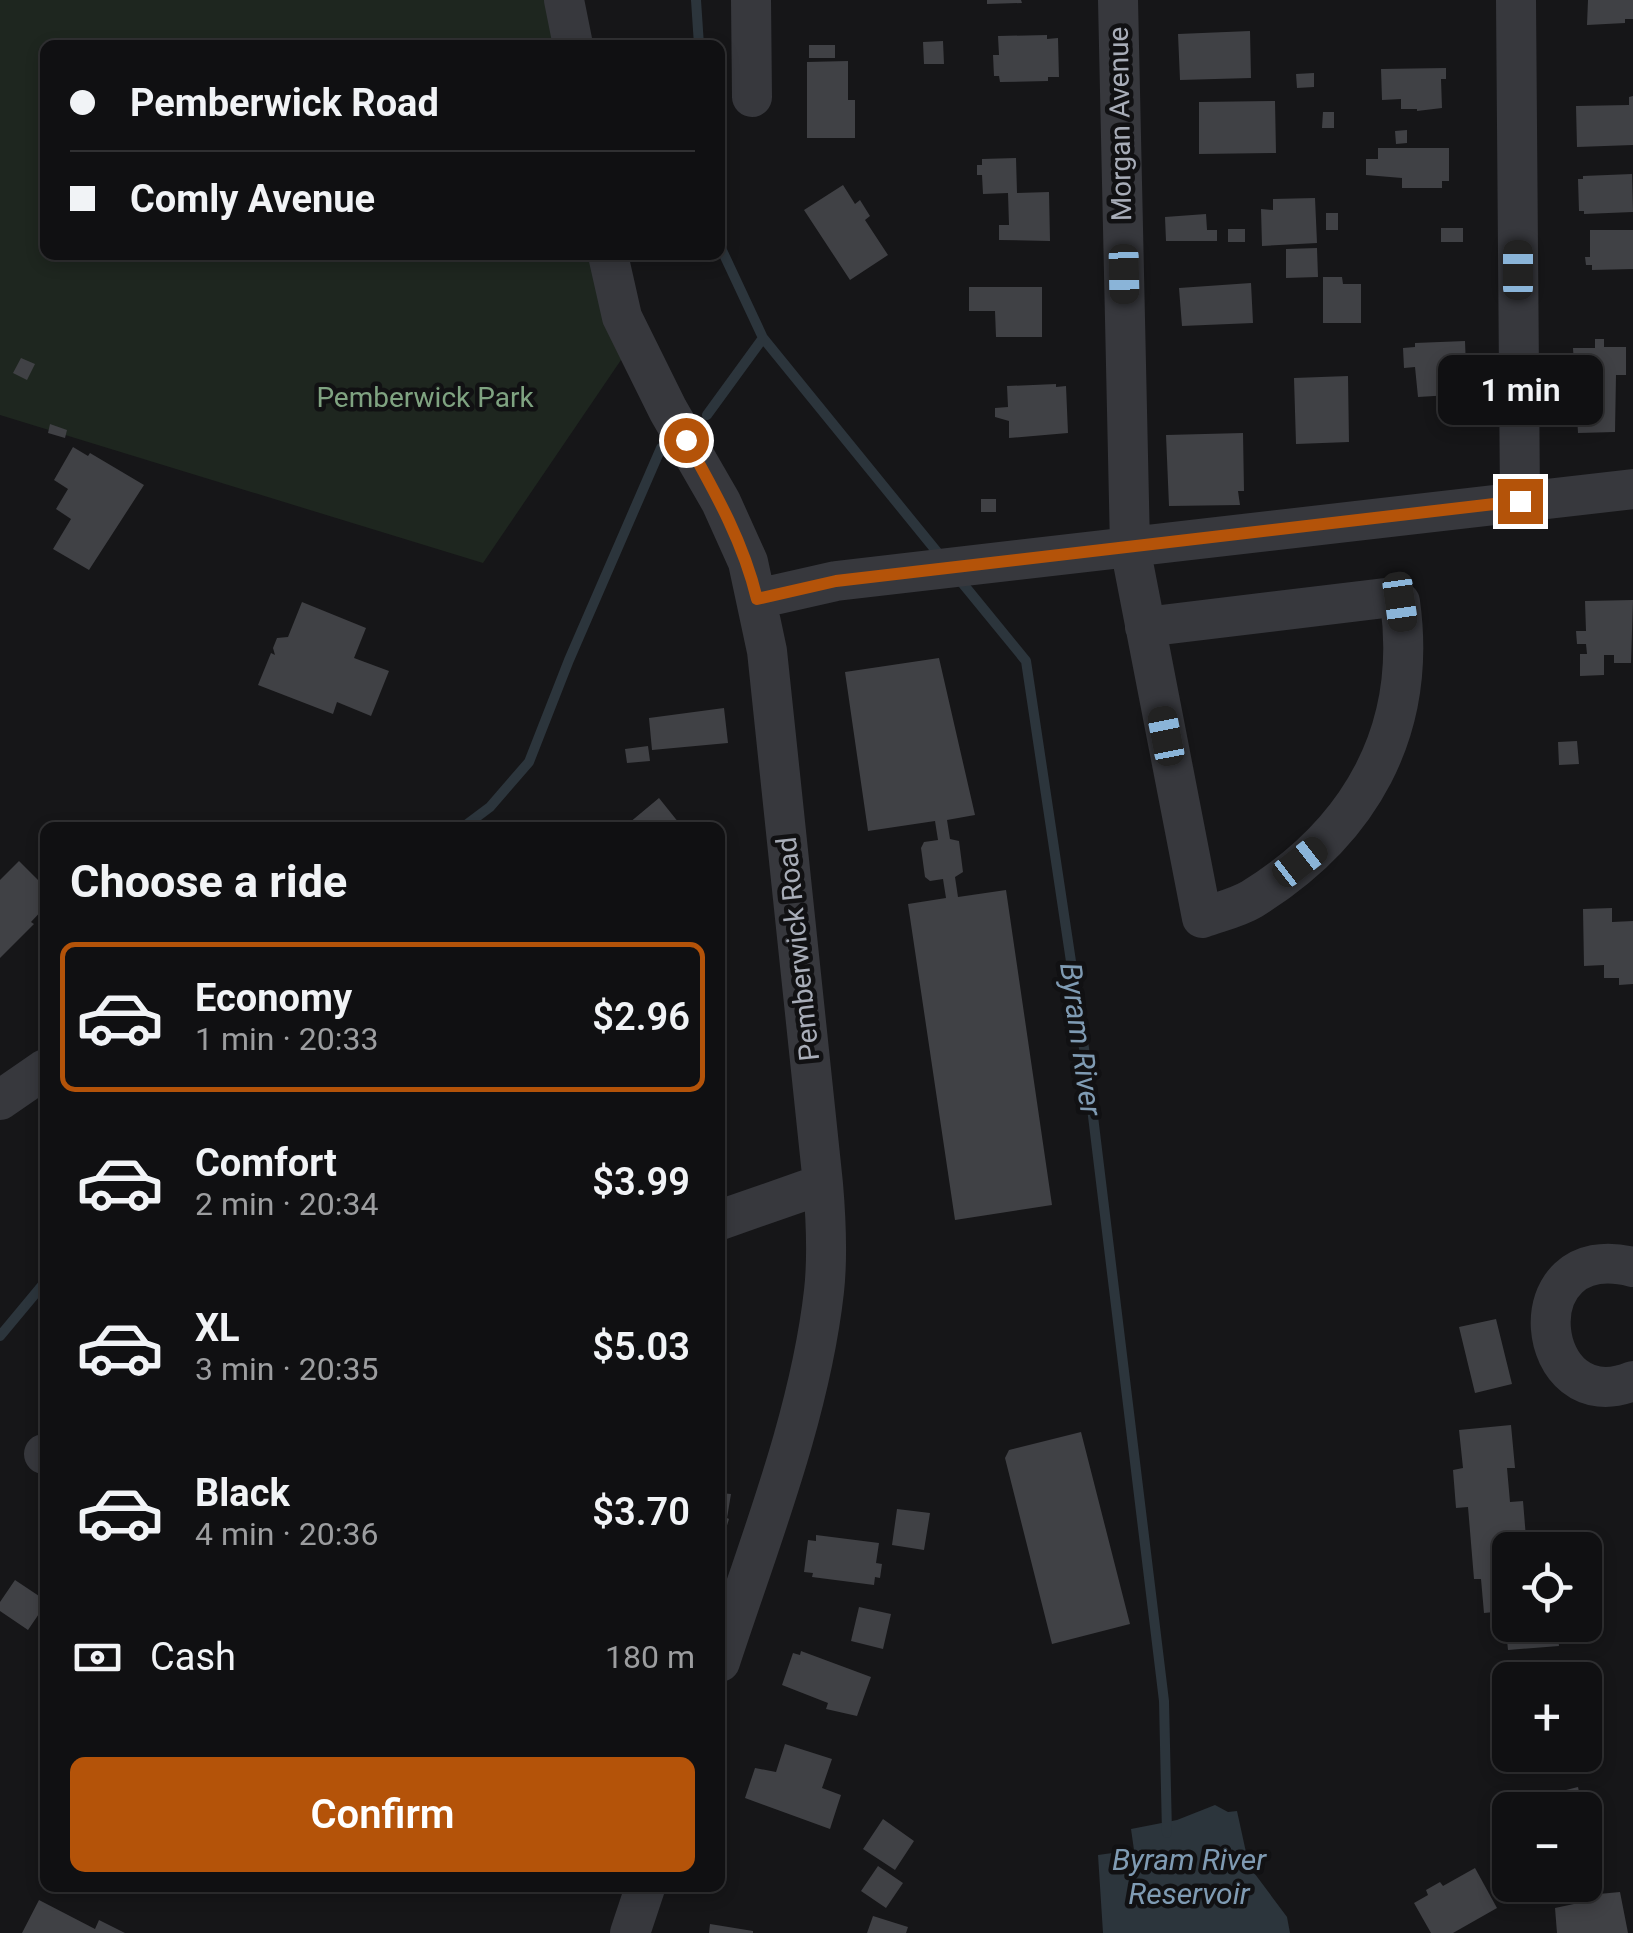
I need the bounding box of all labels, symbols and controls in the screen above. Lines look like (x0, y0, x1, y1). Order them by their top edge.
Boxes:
street label: Morgan Avenue (1102, 26, 1138, 222)
text: Pemberwick Road (130, 81, 439, 125)
text: Comly Avenue (130, 177, 375, 221)
car (1503, 240, 1533, 300)
car (1108, 244, 1140, 304)
callout: 1 min (1438, 356, 1602, 426)
text: 1 min (1480, 371, 1561, 409)
park label: Pemberwick Park (316, 381, 534, 414)
route start (664, 418, 709, 463)
route end (1498, 479, 1543, 524)
car (1381, 570, 1419, 634)
car (1146, 704, 1186, 768)
car (1267, 832, 1333, 892)
street label: Pemberwick Road (770, 835, 826, 1063)
text: Choose a ride (70, 855, 347, 908)
water label: Byram River (1053, 960, 1109, 1119)
icon: car (75, 972, 165, 1062)
text: Economy (195, 976, 352, 1020)
text: $2.96 (592, 995, 690, 1039)
text: 1 min · 20:33 (195, 1020, 378, 1058)
icon: car (75, 1137, 165, 1227)
text: Comfort (195, 1141, 337, 1185)
text: $3.99 (592, 1160, 690, 1204)
text: 2 min · 20:34 (195, 1185, 378, 1223)
icon: car (75, 1302, 165, 1392)
text: XL (195, 1306, 240, 1350)
text: $5.03 (592, 1325, 690, 1369)
text: 3 min · 20:35 (195, 1350, 378, 1388)
icon: car (75, 1467, 165, 1557)
text: Black (195, 1471, 290, 1515)
text: $3.70 (592, 1490, 690, 1534)
text: 4 min · 20:36 (195, 1515, 378, 1553)
map controls (1492, 1532, 1602, 1902)
button: locate (1492, 1532, 1602, 1642)
icon: cash (70, 1630, 125, 1685)
text: Cash (150, 1635, 236, 1679)
text: 180 m (605, 1638, 695, 1676)
button: + (1492, 1662, 1602, 1772)
button: Confirm (70, 1757, 695, 1872)
button: − (1492, 1792, 1602, 1902)
water label: Byram River Reservoir (1112, 1842, 1267, 1911)

